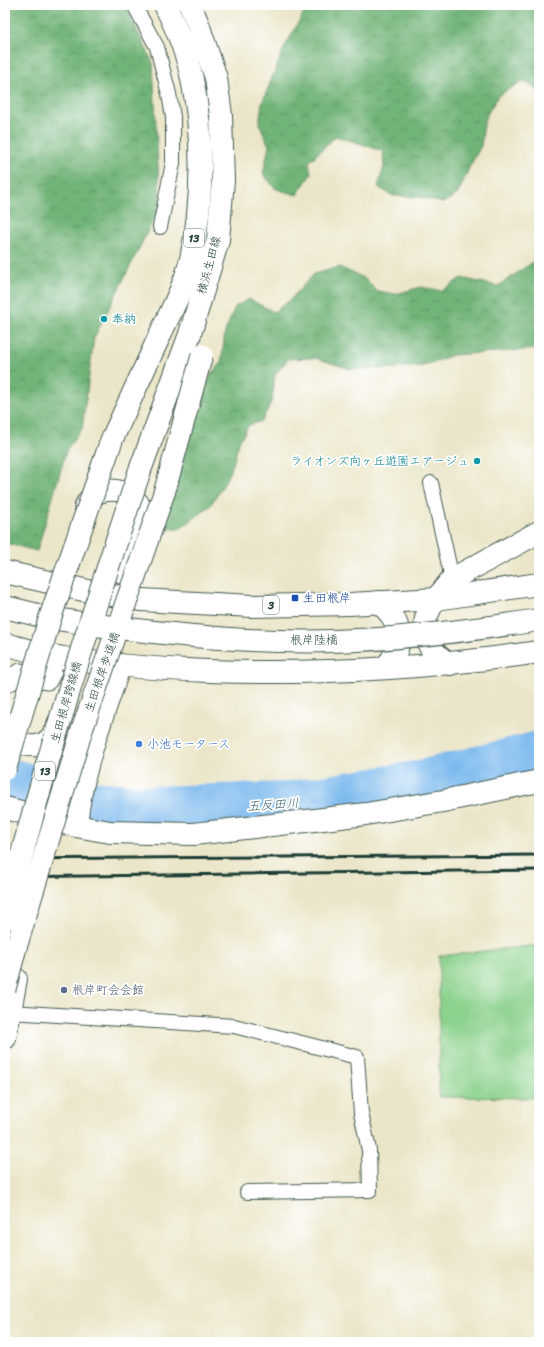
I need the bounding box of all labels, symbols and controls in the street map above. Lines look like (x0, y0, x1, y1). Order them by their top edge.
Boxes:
road number: 13 (184, 229, 204, 247)
street label: 横浜生田線 (191, 233, 227, 297)
place label: 奉納 (112, 308, 136, 330)
marker: 奉納 (99, 314, 109, 324)
place label: ライオンズ向ヶ丘遊園エアージュ (290, 450, 469, 472)
marker: ライオンズ向ヶ丘遊園エアージュ (472, 456, 482, 466)
place label: 生田根岸 (303, 587, 351, 609)
marker: 生田根岸 (290, 593, 300, 603)
road number: 3 (263, 596, 279, 614)
street label: 生田根岸歩道橋 (78, 629, 126, 715)
street label: 根岸陸橋 (290, 629, 338, 651)
street label: 生田根岸跨線橋 (44, 659, 88, 745)
place label: 小池モータース (147, 733, 230, 755)
marker: 小池モータース (134, 739, 144, 749)
road number: 13 (35, 762, 55, 780)
water label: 五反田川 (246, 791, 300, 818)
place label: 根岸町会会館 (72, 979, 144, 1001)
marker: 根岸町会会館 (59, 985, 69, 995)

